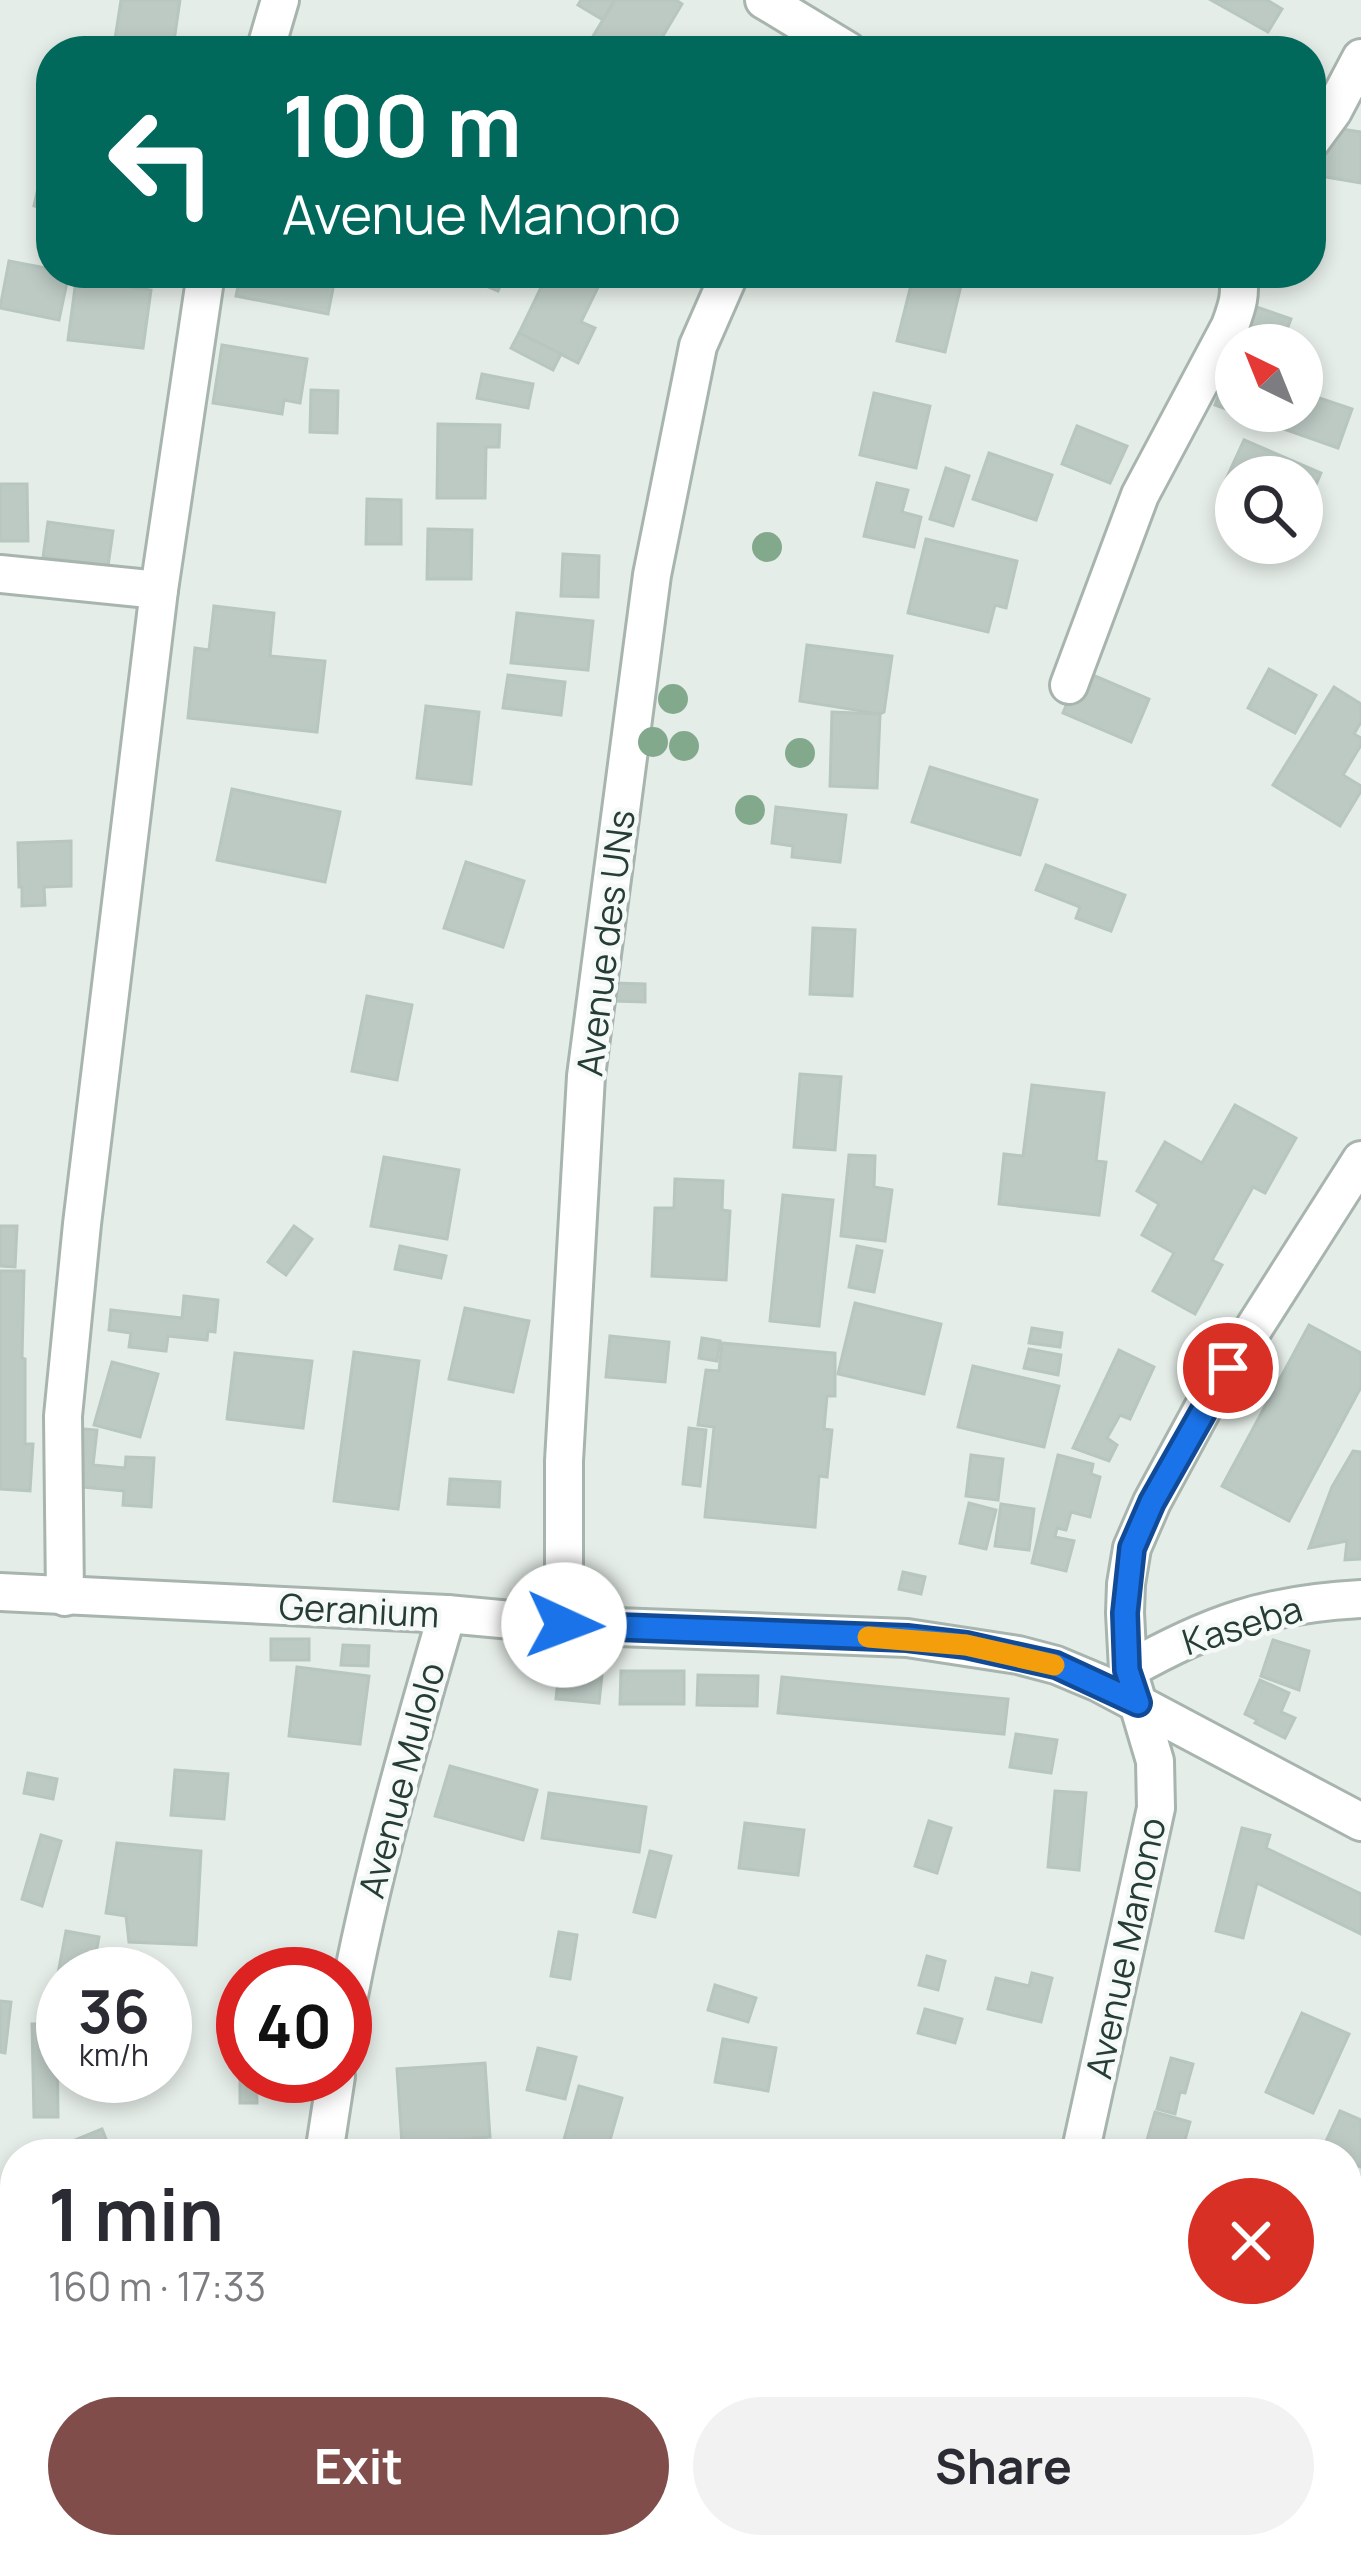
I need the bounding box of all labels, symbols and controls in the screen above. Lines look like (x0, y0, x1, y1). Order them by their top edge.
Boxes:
text: 100 m (282, 67, 522, 182)
icon: left (84, 84, 240, 240)
text: Avenue Manono (282, 176, 681, 250)
north arrow (1215, 324, 1323, 432)
map controls (1215, 324, 1323, 564)
button: search (1215, 456, 1323, 564)
street label: Avenue des UNs (564, 807, 646, 1079)
pin (1177, 1317, 1279, 1419)
icon: arrive (1195, 1335, 1261, 1401)
position arrow (501, 1562, 627, 1688)
street label: Geranium (278, 1581, 440, 1639)
street label: Kaseba (1176, 1584, 1308, 1666)
street label: Avenue Mulolo (346, 1657, 456, 1903)
street label: Avenue Manono (1073, 1813, 1177, 2083)
speed limit sign: 40 (216, 1947, 372, 2103)
text: 36 (78, 1969, 150, 2051)
text: km/h (79, 2034, 149, 2075)
text: 1 min (48, 2164, 224, 2263)
button: close (1188, 2178, 1314, 2304)
text: 160 m · 17:33 (48, 2259, 266, 2313)
button: Exit (48, 2397, 669, 2535)
button: Share (693, 2397, 1314, 2535)

